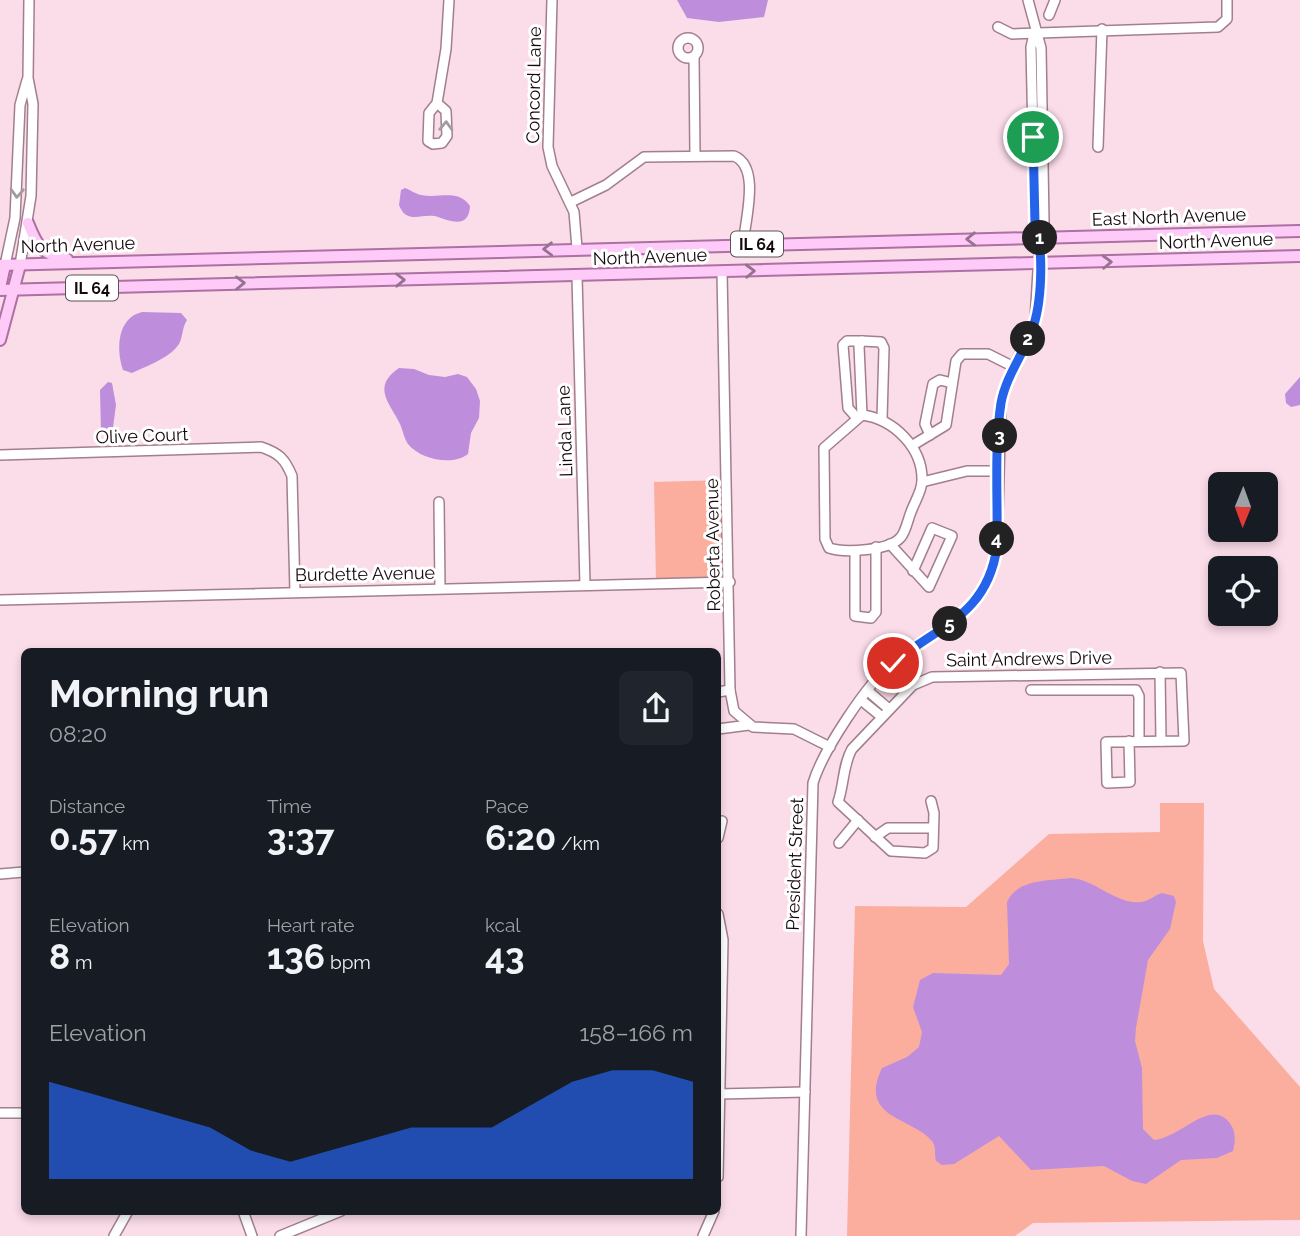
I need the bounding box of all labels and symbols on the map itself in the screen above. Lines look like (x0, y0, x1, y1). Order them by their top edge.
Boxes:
street label: Concord Lane (522, 26, 545, 144)
pin (1003, 107, 1063, 167)
one-way arrow (439, 120, 454, 131)
one-way arrow (10, 187, 25, 198)
street label: East North Avenue (1091, 203, 1247, 230)
pin: 1 (1023, 220, 1058, 256)
street label: North Avenue (1158, 228, 1274, 253)
street label: North Avenue (20, 232, 136, 257)
road number: IL 64 (731, 232, 783, 256)
one-way arrow (966, 232, 977, 247)
one-way arrow (542, 241, 553, 257)
street label: North Avenue (592, 244, 708, 269)
one-way arrow (1103, 254, 1113, 270)
one-way arrow (745, 264, 756, 279)
one-way arrow (396, 272, 406, 288)
one-way arrow (235, 275, 246, 291)
road number: IL 64 (66, 276, 118, 300)
pin: 2 (1010, 322, 1046, 356)
street label: Linda Lane (552, 384, 577, 477)
pin: 3 (982, 418, 1018, 453)
street label: Olive Court (95, 423, 189, 448)
north arrow (1208, 472, 1278, 542)
street label: Roberta Avenue (701, 478, 724, 612)
pin: 4 (979, 522, 1014, 556)
street label: Burdette Avenue (295, 562, 436, 585)
pin: 5 (932, 606, 968, 642)
pin (863, 633, 923, 693)
street label: Saint Andrews Drive (946, 647, 1113, 670)
street label: President Street (782, 797, 807, 931)

